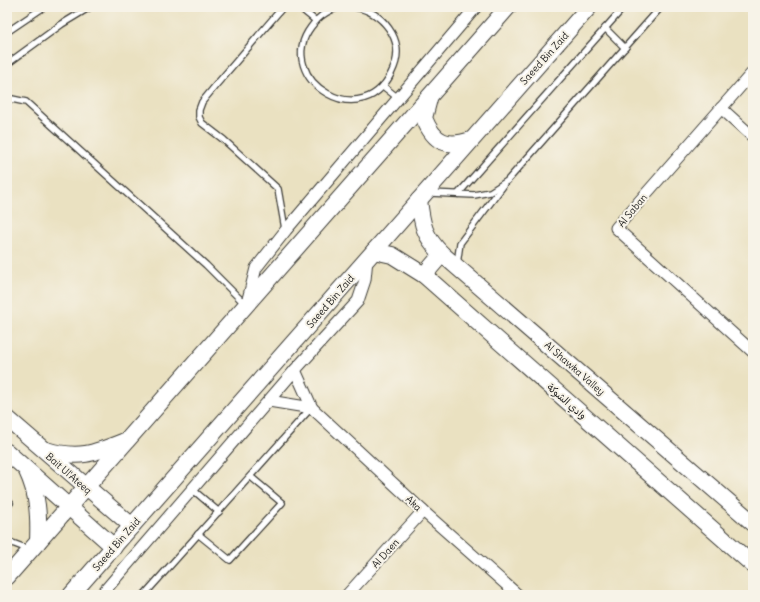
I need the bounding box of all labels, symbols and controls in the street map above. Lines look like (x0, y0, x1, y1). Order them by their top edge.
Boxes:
street label: Saeed Bin Zaid (517, 29, 572, 87)
street label: Al Saban (615, 191, 650, 230)
street label: Saeed Bin Zaid (304, 272, 357, 331)
street label: Al Shawka Valley (542, 338, 608, 398)
street label: وادي الشوكة (543, 381, 589, 424)
street label: Bait Ul'Ateeq (43, 450, 94, 497)
street label: Aka (403, 493, 425, 514)
street label: Saeed Bin Zaid (90, 515, 143, 574)
street label: Al Daen (369, 536, 402, 571)

